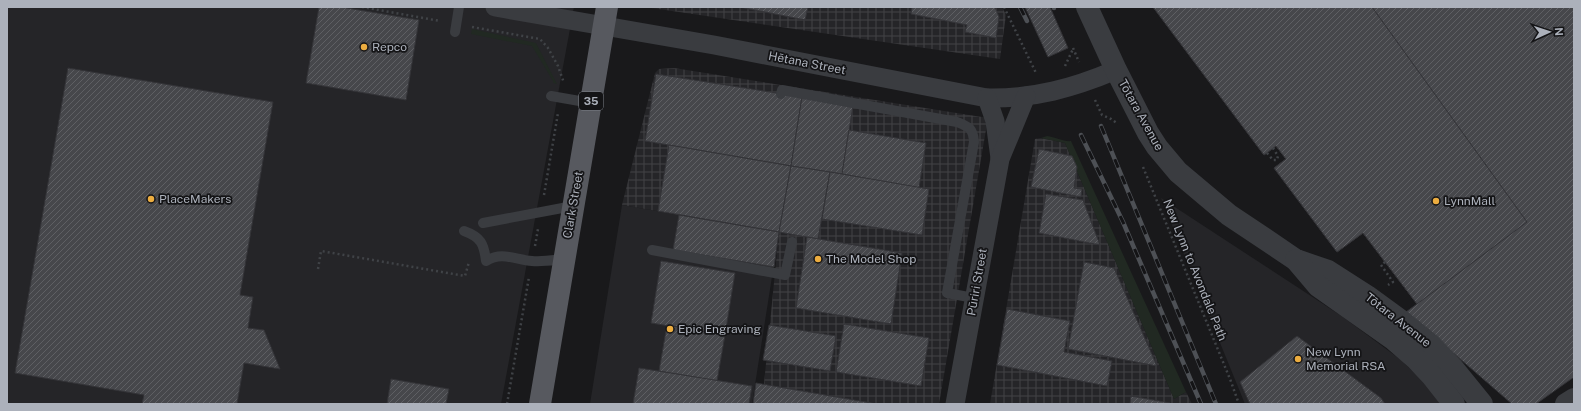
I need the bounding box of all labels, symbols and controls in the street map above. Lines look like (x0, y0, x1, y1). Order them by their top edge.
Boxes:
north arrow (1529, 12, 1569, 52)
text: N (1553, 27, 1565, 36)
place label: Repco (372, 40, 407, 54)
marker: Repco (359, 42, 369, 52)
street label: Hētana Street (767, 49, 847, 77)
street label: Tōtara Avenue (1116, 77, 1166, 153)
road number: 35 (579, 92, 603, 110)
street label: Clark Street (560, 170, 586, 240)
place label: PlaceMakers (159, 192, 231, 206)
marker: PlaceMakers (146, 194, 156, 204)
place label: LynnMall (1444, 194, 1495, 208)
marker: LynnMall (1431, 196, 1441, 206)
street label: New Lynn to Avondale Path (1160, 197, 1230, 343)
street label: Pūriri Street (964, 247, 990, 317)
place label: The Model Shop (826, 252, 916, 266)
marker: The Model Shop (813, 254, 823, 264)
street label: Tōtara Avenue (1362, 290, 1434, 350)
place label: Epic Engraving (678, 322, 761, 336)
marker: Epic Engraving (665, 324, 675, 334)
place label: New Lynn Memorial RSA (1306, 345, 1386, 373)
marker: New Lynn Memorial RSA (1293, 354, 1303, 364)

